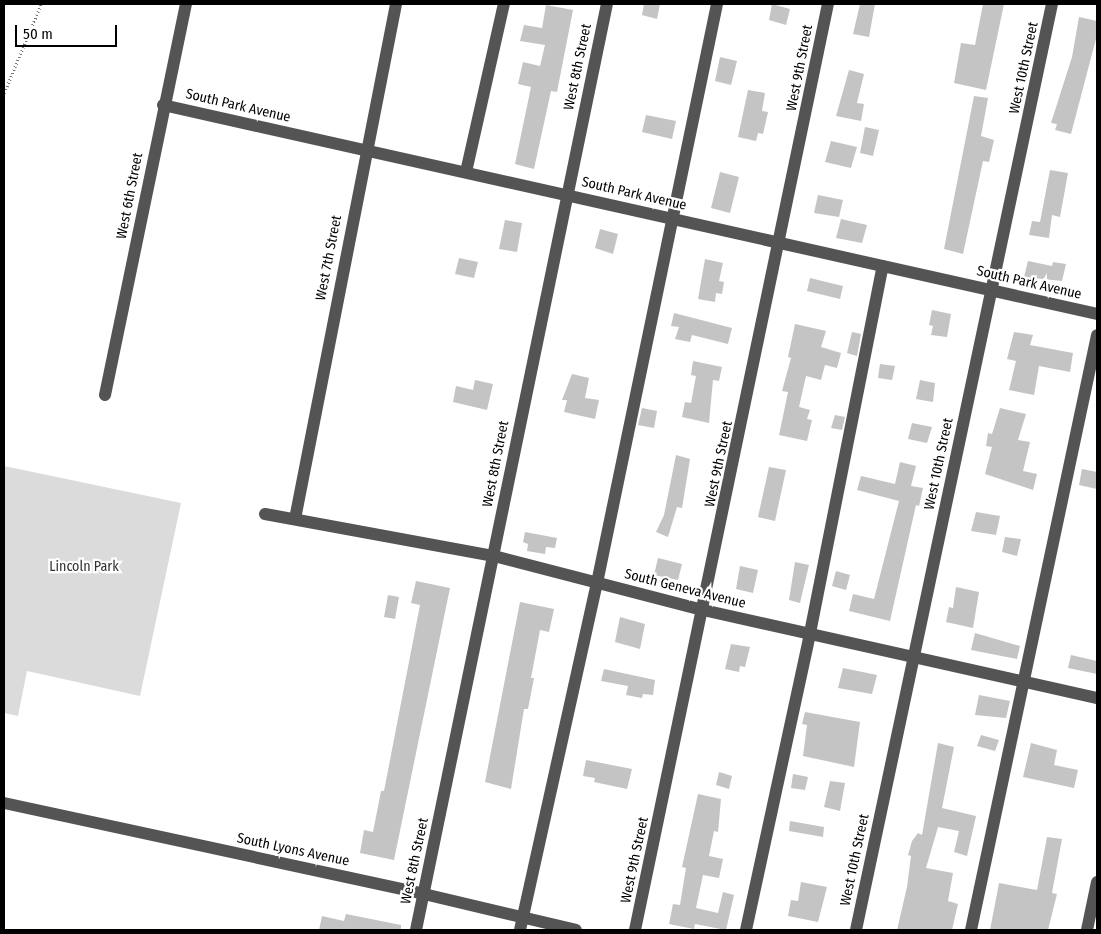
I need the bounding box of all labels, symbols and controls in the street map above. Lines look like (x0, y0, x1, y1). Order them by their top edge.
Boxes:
scale bar (18, 15, 120, 47)
street label: West 10th Street (1006, 21, 1042, 115)
street label: West 8th Street (561, 22, 595, 112)
street label: West 9th Street (783, 23, 817, 113)
text: 50 m (23, 25, 53, 43)
street label: South Park Avenue (184, 86, 292, 126)
street label: West 6th Street (113, 151, 147, 241)
street label: South Park Avenue (580, 174, 688, 214)
street label: West 7th Street (313, 214, 345, 302)
street label: South Park Avenue (975, 263, 1083, 303)
street label: West 10th Street (921, 417, 957, 511)
street label: West 8th Street (479, 419, 513, 509)
street label: West 9th Street (702, 419, 736, 509)
park label: Lincoln Park (49, 559, 119, 575)
street label: South Geneva Avenue (623, 566, 747, 612)
street label: West 10th Street (837, 813, 873, 907)
street label: West 9th Street (618, 815, 652, 905)
street label: West 8th Street (398, 816, 432, 906)
street label: South Lyons Avenue (235, 830, 351, 870)

